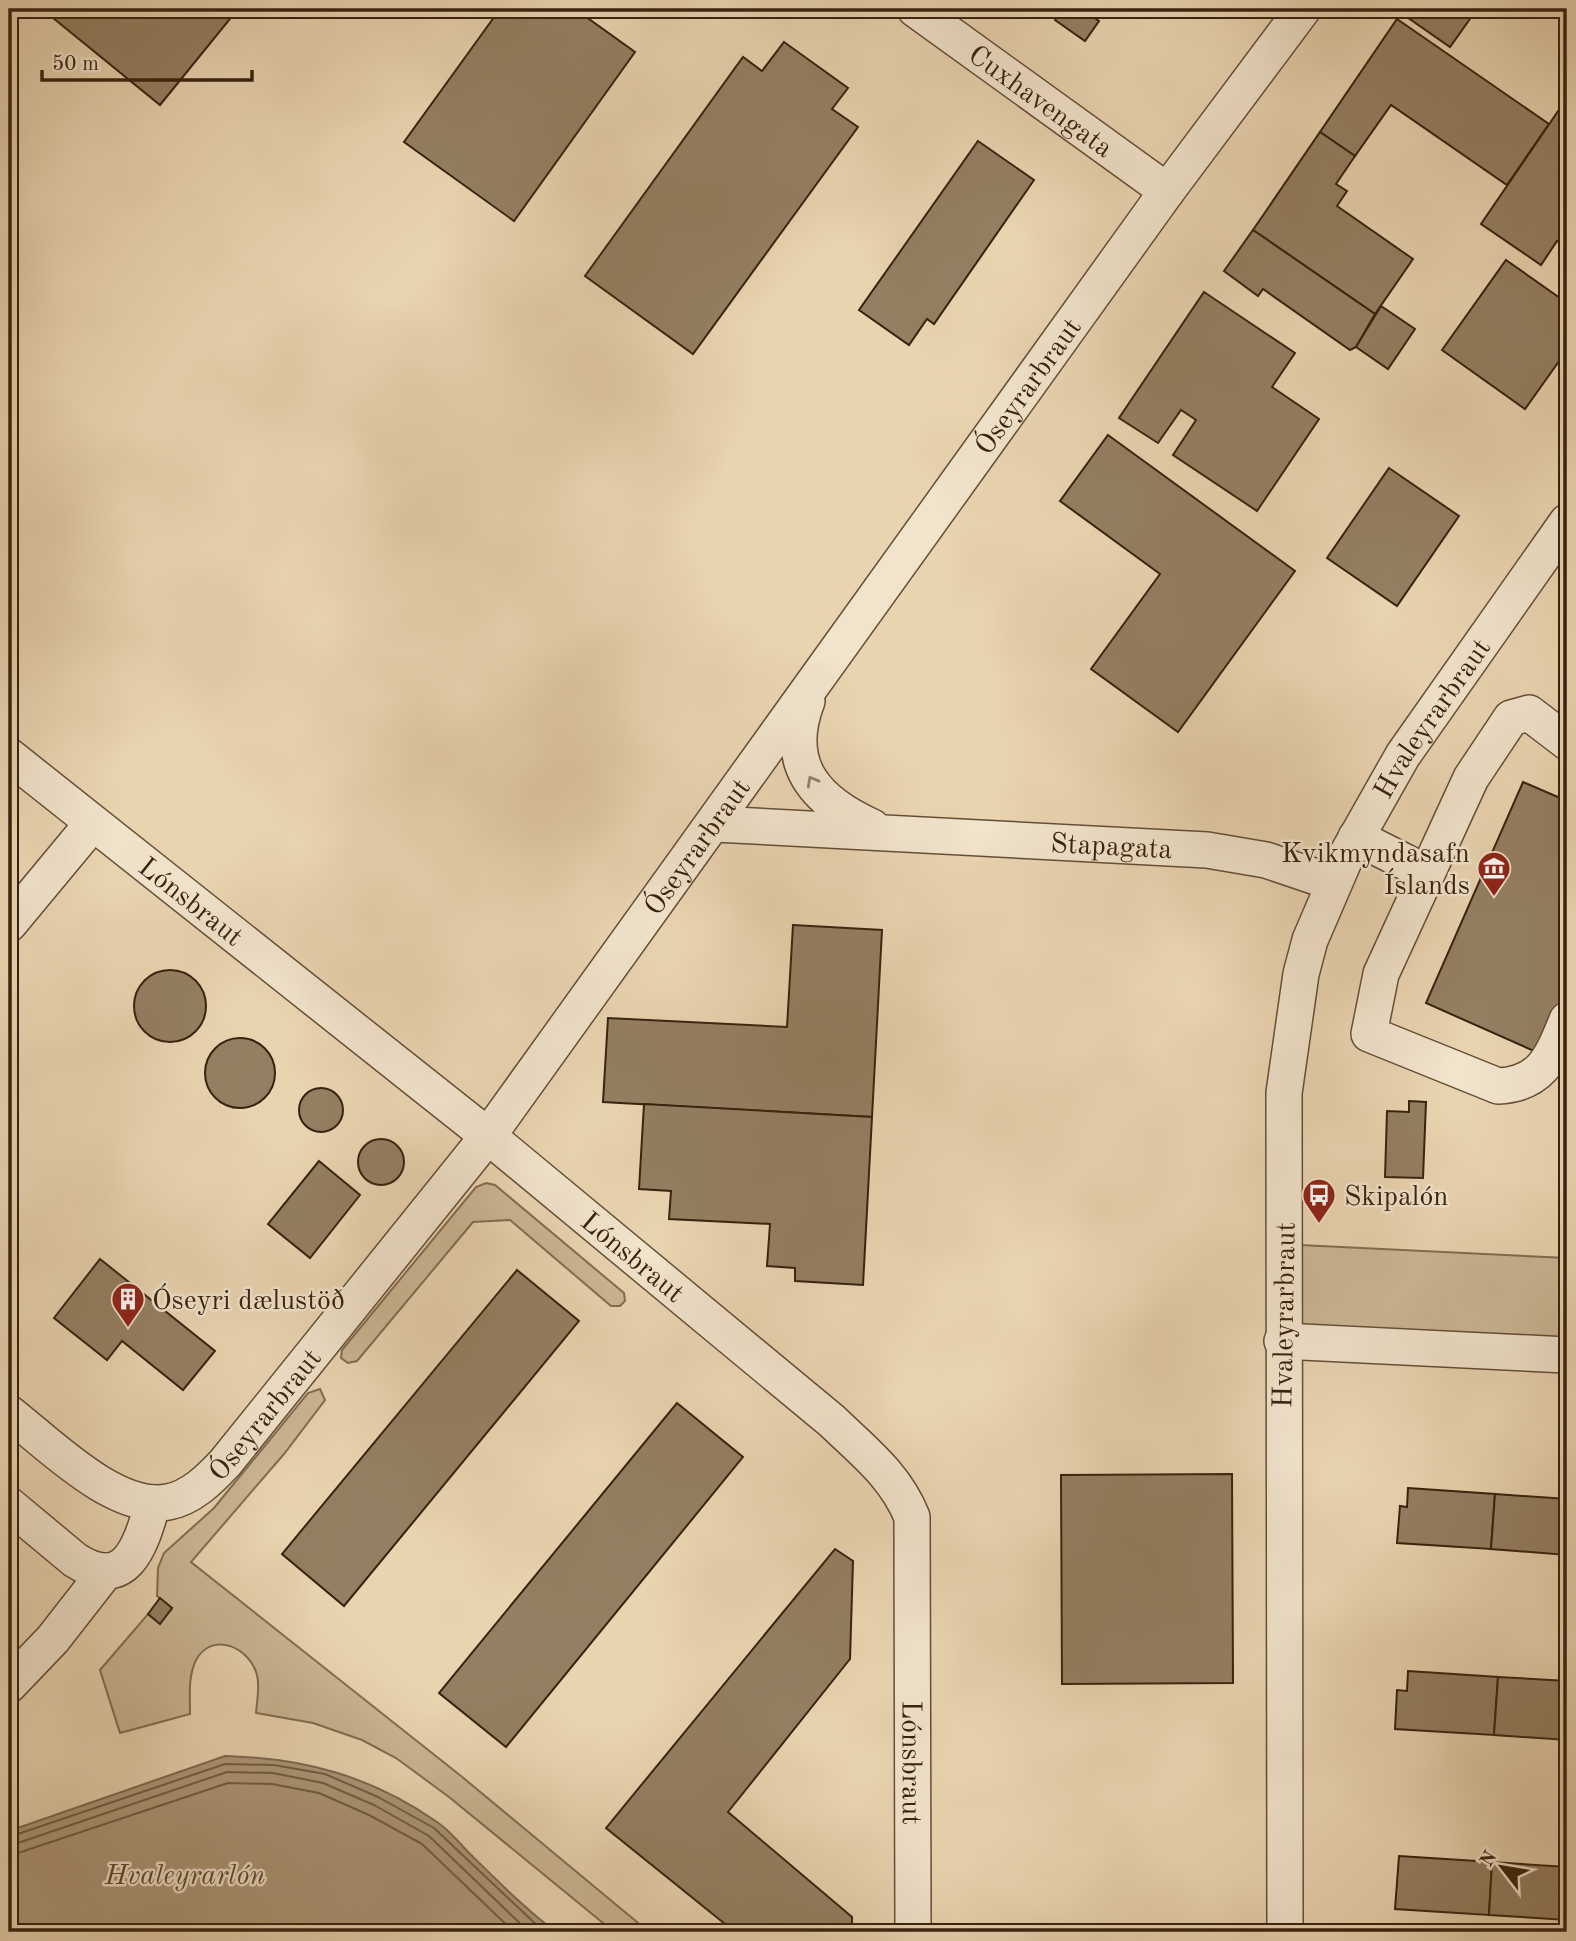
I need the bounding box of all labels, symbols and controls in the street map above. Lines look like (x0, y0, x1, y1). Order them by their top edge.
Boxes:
scale bar (42, 38, 252, 82)
street label: Cuxhavengata (962, 41, 1117, 164)
text: 50 m (52, 54, 99, 75)
street label: Óseyrarbraut (967, 314, 1088, 461)
street label: Hvaleyrarbraut (1370, 635, 1497, 804)
street label: Óseyrarbraut (636, 774, 757, 921)
one-way arrow (807, 776, 820, 789)
street label: Stapagata (1050, 831, 1173, 865)
place label: Kvikmyndasafn Íslands (1281, 841, 1470, 901)
museum icon: Kvikmyndasafn Íslands (1475, 849, 1513, 898)
street label: Lónsbraut (132, 854, 247, 953)
bus stop icon: Skipalón (1300, 1176, 1338, 1225)
place label: Skipalón (1344, 1184, 1448, 1212)
street label: Lónsbraut (574, 1208, 688, 1309)
street label: Hvaleyrarbraut (1270, 1222, 1302, 1408)
building icon: Óseyri dælustöð (109, 1280, 147, 1329)
place label: Óseyri dælustöð (152, 1283, 345, 1316)
street label: Óseyrarbraut (201, 1345, 328, 1488)
street label: Lónsbraut (895, 1701, 924, 1825)
north arrow (1468, 1832, 1538, 1902)
text: N (1478, 1848, 1502, 1871)
park label: Hvaleyrarlón (104, 1863, 265, 1891)

